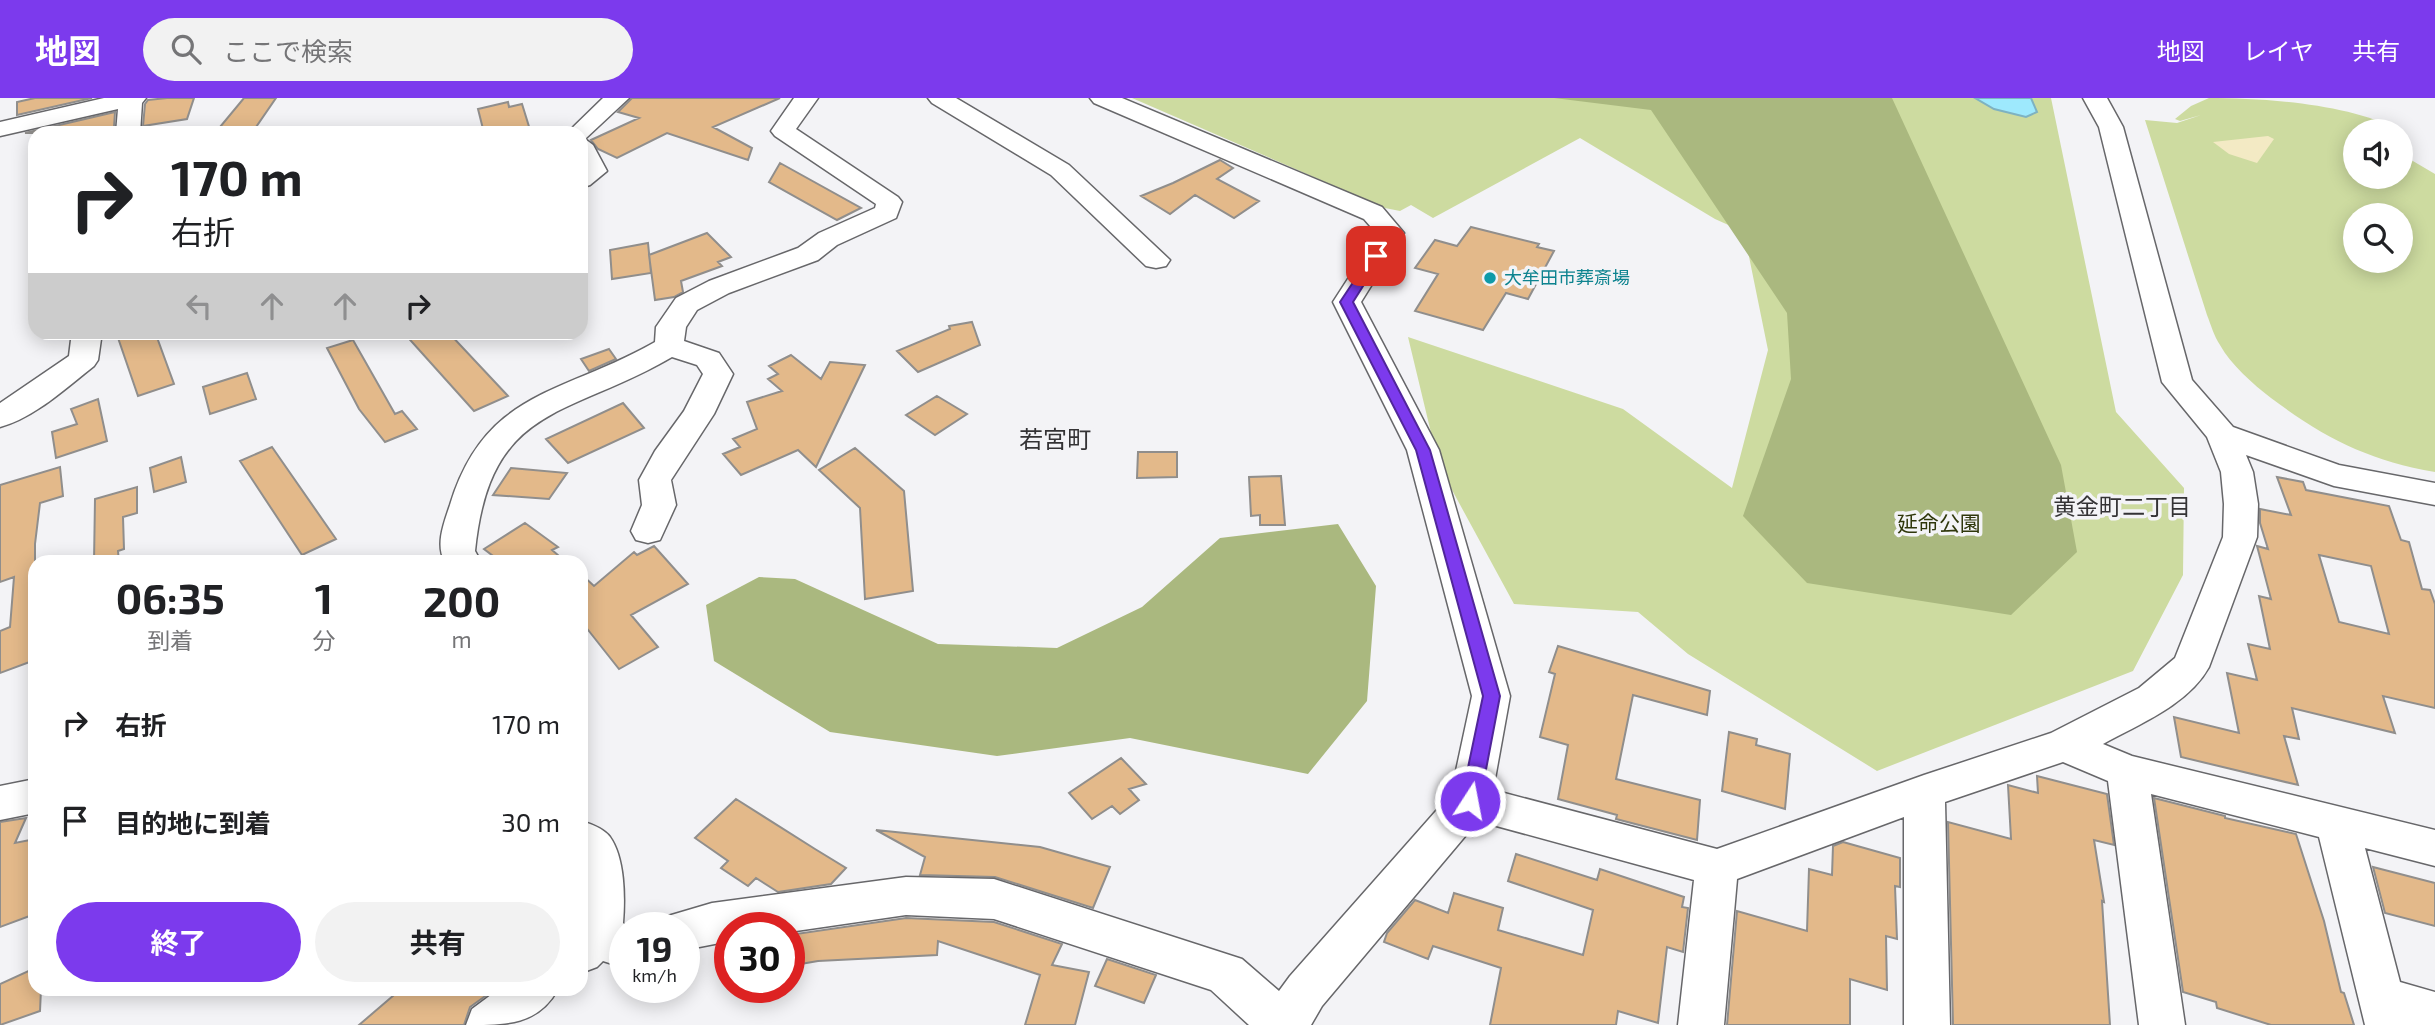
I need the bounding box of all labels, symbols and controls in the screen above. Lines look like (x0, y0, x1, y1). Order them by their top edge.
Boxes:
search box (143, 18, 633, 81)
text: 地図 (35, 30, 101, 70)
icon: search (167, 30, 205, 68)
text: ここで検索 (223, 35, 353, 66)
text: 地図 (2157, 36, 2205, 65)
text: レイヤ (2243, 36, 2314, 65)
text: 共有 (2352, 36, 2400, 65)
map controls (2343, 119, 2413, 273)
button: sound (2343, 119, 2413, 189)
text: 170 m (171, 147, 303, 206)
icon: right (56, 154, 147, 245)
button: search (2343, 203, 2413, 273)
text: 右折 (171, 212, 235, 250)
pin (1346, 226, 1406, 286)
icon: arrive (1357, 237, 1395, 275)
place label: 大牟田市葬斎場 (1504, 266, 1630, 288)
marker: 大牟田市葬斎場 (1482, 270, 1498, 286)
icon: left (180, 287, 218, 325)
icon: ahead (253, 287, 291, 325)
icon: ahead (326, 287, 364, 325)
icon: right (399, 287, 437, 325)
district label: 若宮町 (1019, 424, 1091, 453)
district label: 黄金町二丁目 (2053, 492, 2191, 520)
park label: 延命公園 (1897, 510, 1981, 535)
text: 06:35 (116, 572, 225, 622)
text: 1 (315, 572, 333, 622)
text: 200 (423, 575, 500, 625)
text: m (452, 625, 472, 653)
text: 到着 (147, 626, 193, 654)
text: 分 (312, 626, 335, 654)
icon: right (56, 704, 94, 742)
text: 170 m (492, 708, 560, 739)
text: 右折 (115, 709, 167, 740)
position arrow (1433, 764, 1507, 838)
icon: arrive (56, 802, 94, 840)
text: 30 m (501, 806, 560, 837)
text: 目的地に到着 (115, 807, 271, 838)
button: 終了 (56, 902, 301, 982)
button: 共有 (315, 902, 560, 982)
speed limit sign: 30 (714, 912, 805, 1003)
text: 19 (637, 927, 672, 969)
text: km/h (632, 964, 677, 986)

